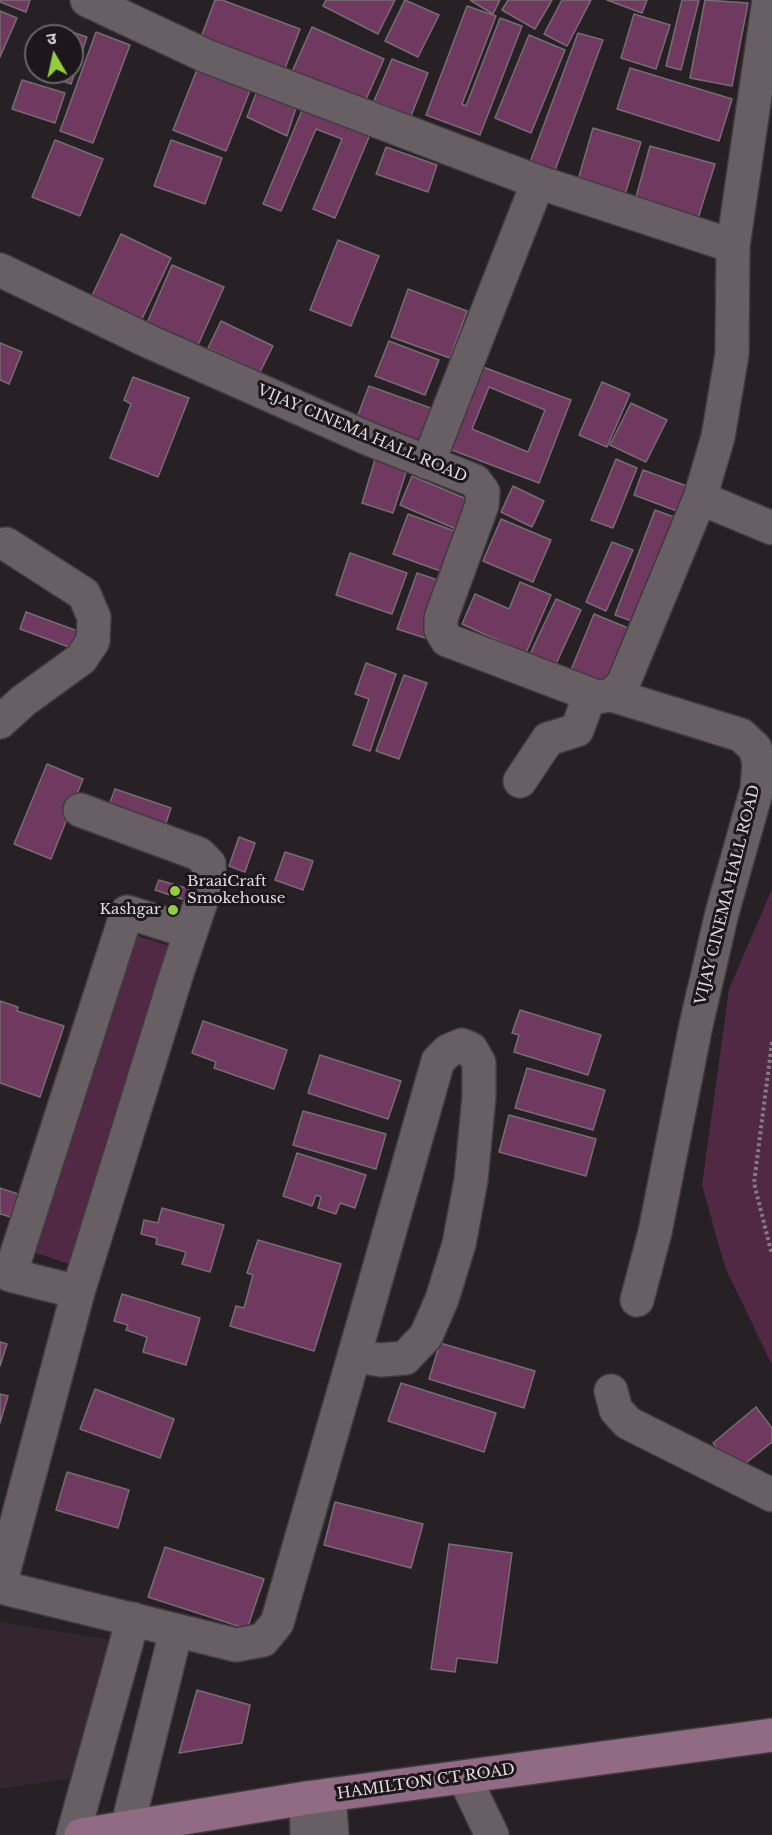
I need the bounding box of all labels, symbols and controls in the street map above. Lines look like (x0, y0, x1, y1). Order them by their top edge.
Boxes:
north arrow (24, 24, 84, 84)
text: उ (45, 28, 58, 49)
street label: VIJAY CINEMA HALL ROAD (254, 382, 470, 486)
street label: VIJAY CINEMA HALL ROAD (692, 783, 764, 1007)
place label: BraaiCraft Smokehouse (187, 873, 285, 908)
marker: BraaiCraft Smokehouse (168, 884, 182, 898)
place label: Kashgar (99, 901, 161, 919)
marker: Kashgar (166, 903, 180, 917)
street label: HAMILTON CT ROAD (336, 1761, 516, 1803)

